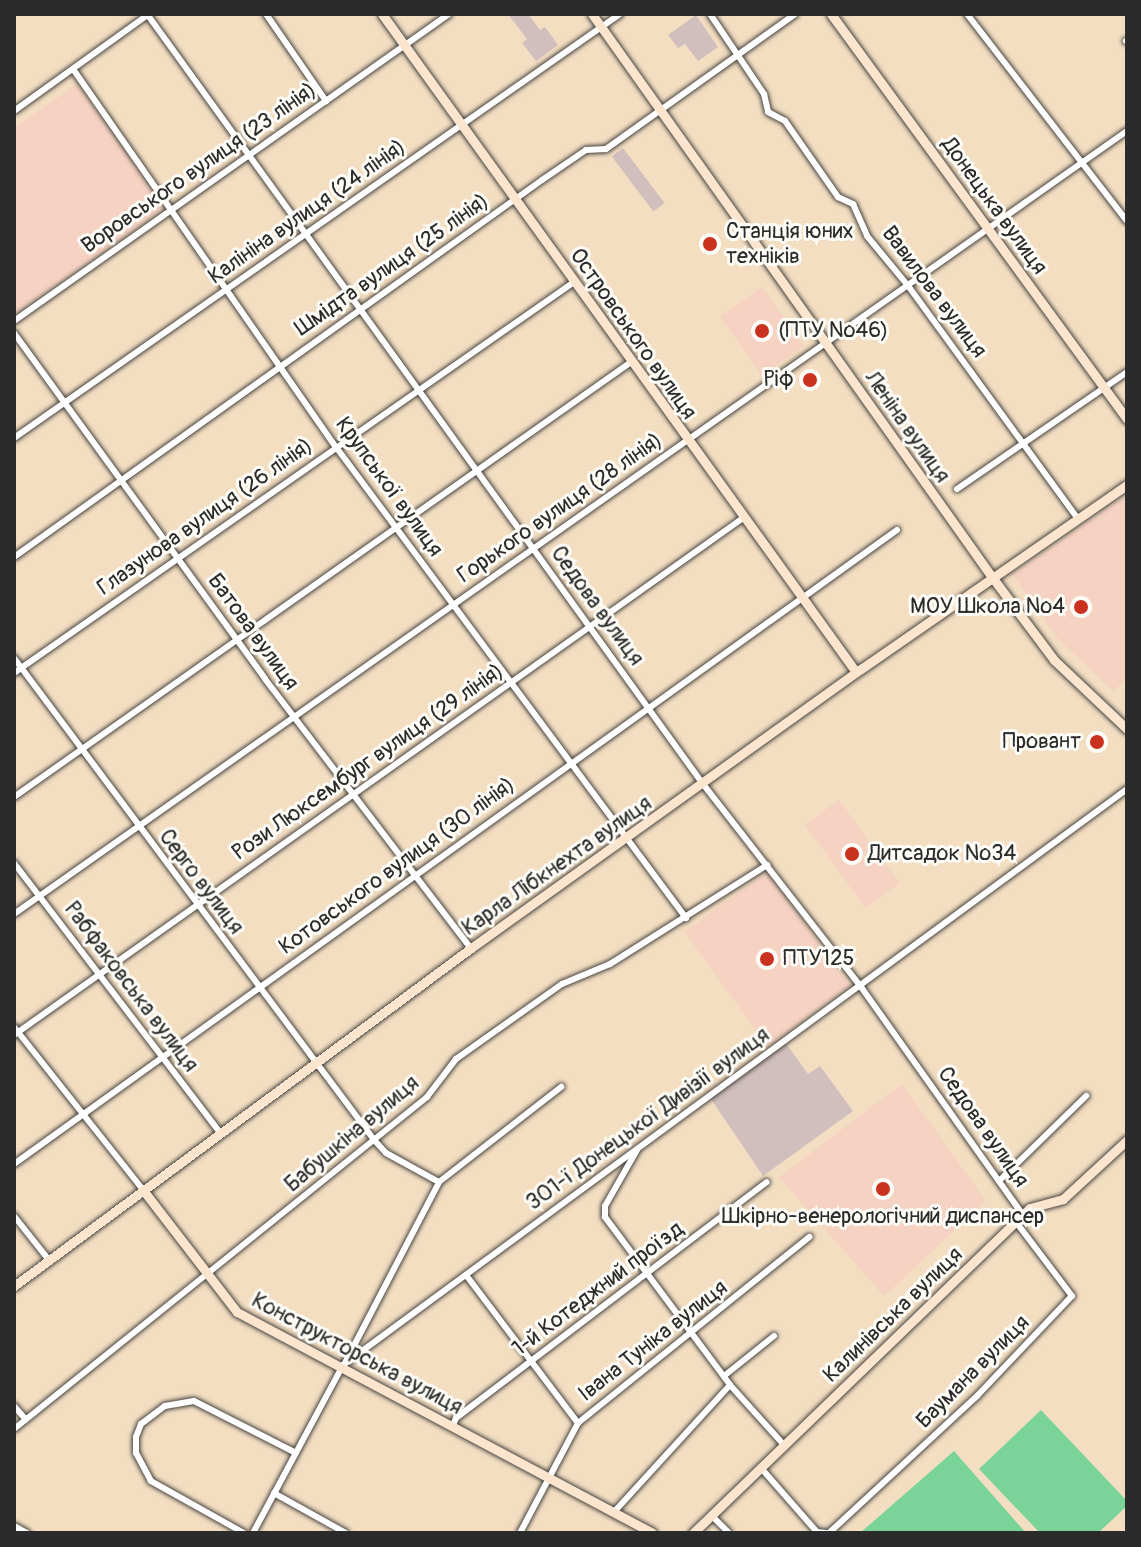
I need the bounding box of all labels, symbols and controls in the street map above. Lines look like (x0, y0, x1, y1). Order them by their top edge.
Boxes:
street label: Воровського вулиця (23 лiнiя) (77, 77, 321, 259)
street label: Донецька вулиця (935, 132, 1053, 280)
street label: Калініна вулиця (24 лiнiя) (203, 134, 411, 290)
street label: Шмідта вулиця (25 лiнiя) (290, 188, 494, 342)
place label: Станція юних техніків (726, 218, 854, 270)
street label: Вавилова вулиця (876, 221, 992, 363)
marker: Станція юних техніків (701, 235, 719, 253)
street label: Островського вулиця (564, 243, 702, 425)
place label: (ПТУ №46) (778, 318, 888, 344)
marker: (ПТУ №46) (753, 322, 771, 340)
street label: Леніна вулиця (859, 366, 955, 488)
place label: Ріф (764, 367, 794, 393)
marker: Ріф (801, 371, 819, 389)
street label: Крупської вулиця (330, 412, 448, 562)
street label: Горького вулиця (28 лiнiя) (452, 427, 668, 589)
street label: Глазунова вулиця (26 лiнiя) (92, 433, 318, 601)
street label: Седова вулиця (545, 541, 649, 671)
street label: Батова вулиця (202, 568, 304, 696)
place label: МОУ Школа №4 (910, 594, 1065, 620)
marker: МОУ Школа №4 (1072, 598, 1090, 616)
street label: Рози Люксембург вулиця (29 лiнiя) (227, 658, 509, 866)
place label: Провант (1003, 729, 1081, 755)
marker: Провант (1088, 733, 1106, 751)
street label: Котовського вулиця (30 лiнiя) (274, 772, 520, 960)
street label: Карла Лібкнехта вулиця (457, 791, 657, 941)
street label: Серго вулиця (153, 824, 249, 940)
place label: Дитсадок №34 (868, 841, 1016, 867)
marker: Дитсадок №34 (843, 845, 861, 863)
street label: Рабфаковська вулиця (58, 897, 204, 1077)
place label: ПТУ125 (783, 946, 854, 972)
marker: ПТУ125 (758, 950, 776, 968)
street label: 301-ї Донецької Дивізії вулиця (521, 1022, 775, 1216)
street label: Седова вулиця (932, 1062, 1034, 1192)
street label: Бабушкіна вулиця (279, 1070, 425, 1198)
marker: Шкірно-венерологічний диспансер (872, 1178, 894, 1200)
place label: Шкірно-венерологічний диспансер (722, 1204, 1044, 1230)
street label: 1-й Котеджний проїзд (507, 1216, 689, 1362)
street label: Калинівська вулиця (818, 1242, 968, 1388)
street label: Івана Туніка вулиця (573, 1275, 733, 1407)
street label: Конструкторська вулиця (247, 1287, 467, 1421)
street label: Баумана вулиця (911, 1310, 1035, 1434)

